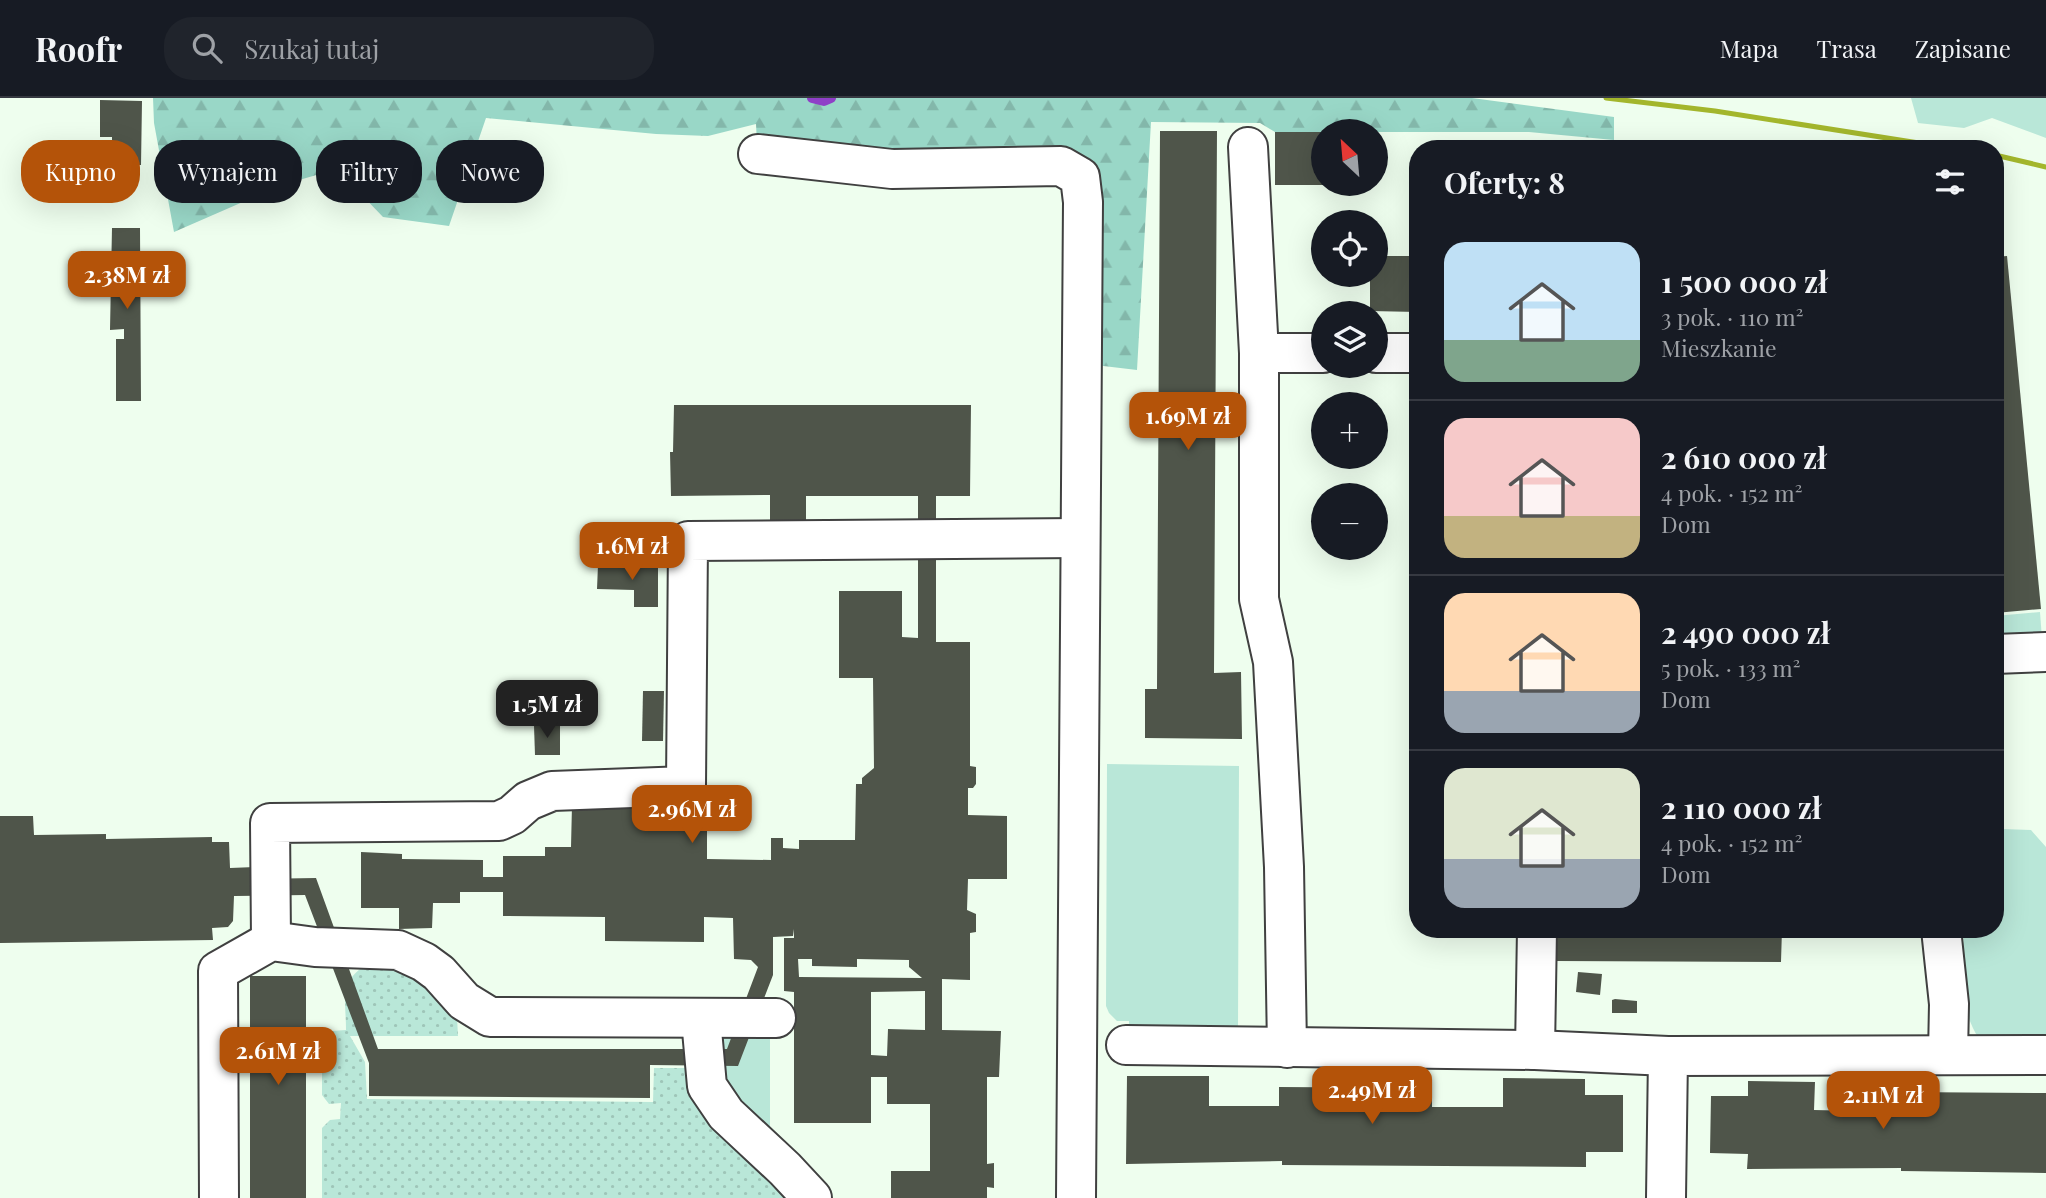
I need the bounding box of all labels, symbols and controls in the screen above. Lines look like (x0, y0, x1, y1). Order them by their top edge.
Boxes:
search box (164, 17, 654, 80)
text: Roofr (35, 26, 122, 70)
icon: search (188, 29, 226, 67)
text: Szukaj tutaj (244, 31, 379, 66)
text: Mapa (1720, 32, 1778, 64)
text: Trasa (1816, 32, 1877, 64)
text: Zapisane (1915, 32, 2011, 64)
north arrow (1311, 119, 1388, 196)
map controls (1311, 119, 1388, 560)
chip: Kupno (21, 140, 140, 203)
chip: Wynajem (154, 140, 302, 203)
chip: Filtry (316, 140, 422, 203)
chip: Nowe (436, 140, 544, 203)
text: Oferty: 8 (1444, 162, 1565, 202)
icon: filters (1931, 163, 1969, 201)
button: locate (1311, 210, 1388, 287)
pin: 2.38M zł (55, 252, 199, 311)
text: 2.38M zł (84, 258, 170, 289)
text: 1 500 000 zł (1661, 261, 1828, 301)
icon: home (1500, 270, 1584, 354)
button: layers (1311, 301, 1388, 378)
text: 3 pok. · 110 m² (1661, 301, 1804, 332)
text: Mieszkanie (1661, 332, 1777, 363)
pin: 1.69M zł (1116, 392, 1260, 452)
button: + (1311, 392, 1388, 469)
text: 1.69M zł (1145, 399, 1231, 430)
text: 2 610 000 zł (1661, 437, 1827, 477)
icon: home (1500, 446, 1584, 530)
text: 4 pok. · 152 m² (1661, 477, 1803, 508)
button: − (1311, 483, 1388, 560)
text: Dom (1661, 508, 1711, 539)
pin: 1.6M zł (567, 522, 697, 582)
text: 1.6M zł (596, 529, 668, 560)
text: 2 490 000 zł (1661, 612, 1830, 652)
icon: home (1500, 621, 1584, 705)
text: 5 pok. · 133 m² (1661, 652, 1800, 683)
pin: 1.5M zł (482, 680, 612, 740)
text: Dom (1661, 683, 1711, 714)
text: 1.5M zł (512, 687, 582, 718)
pin: 2.96M zł (620, 786, 764, 845)
text: 2 110 000 zł (1661, 787, 1821, 827)
text: 2.96M zł (648, 792, 736, 823)
icon: home (1500, 796, 1584, 880)
text: 4 pok. · 152 m² (1661, 827, 1803, 858)
text: Dom (1661, 858, 1711, 889)
pin: 2.61M zł (206, 1028, 350, 1087)
text: 2.61M zł (236, 1034, 320, 1065)
pin: 2.49M zł (1300, 1066, 1444, 1126)
pin: 2.11M zł (1811, 1072, 1955, 1131)
text: 2.49M zł (1328, 1073, 1416, 1104)
text: 2.11M zł (1843, 1078, 1923, 1109)

